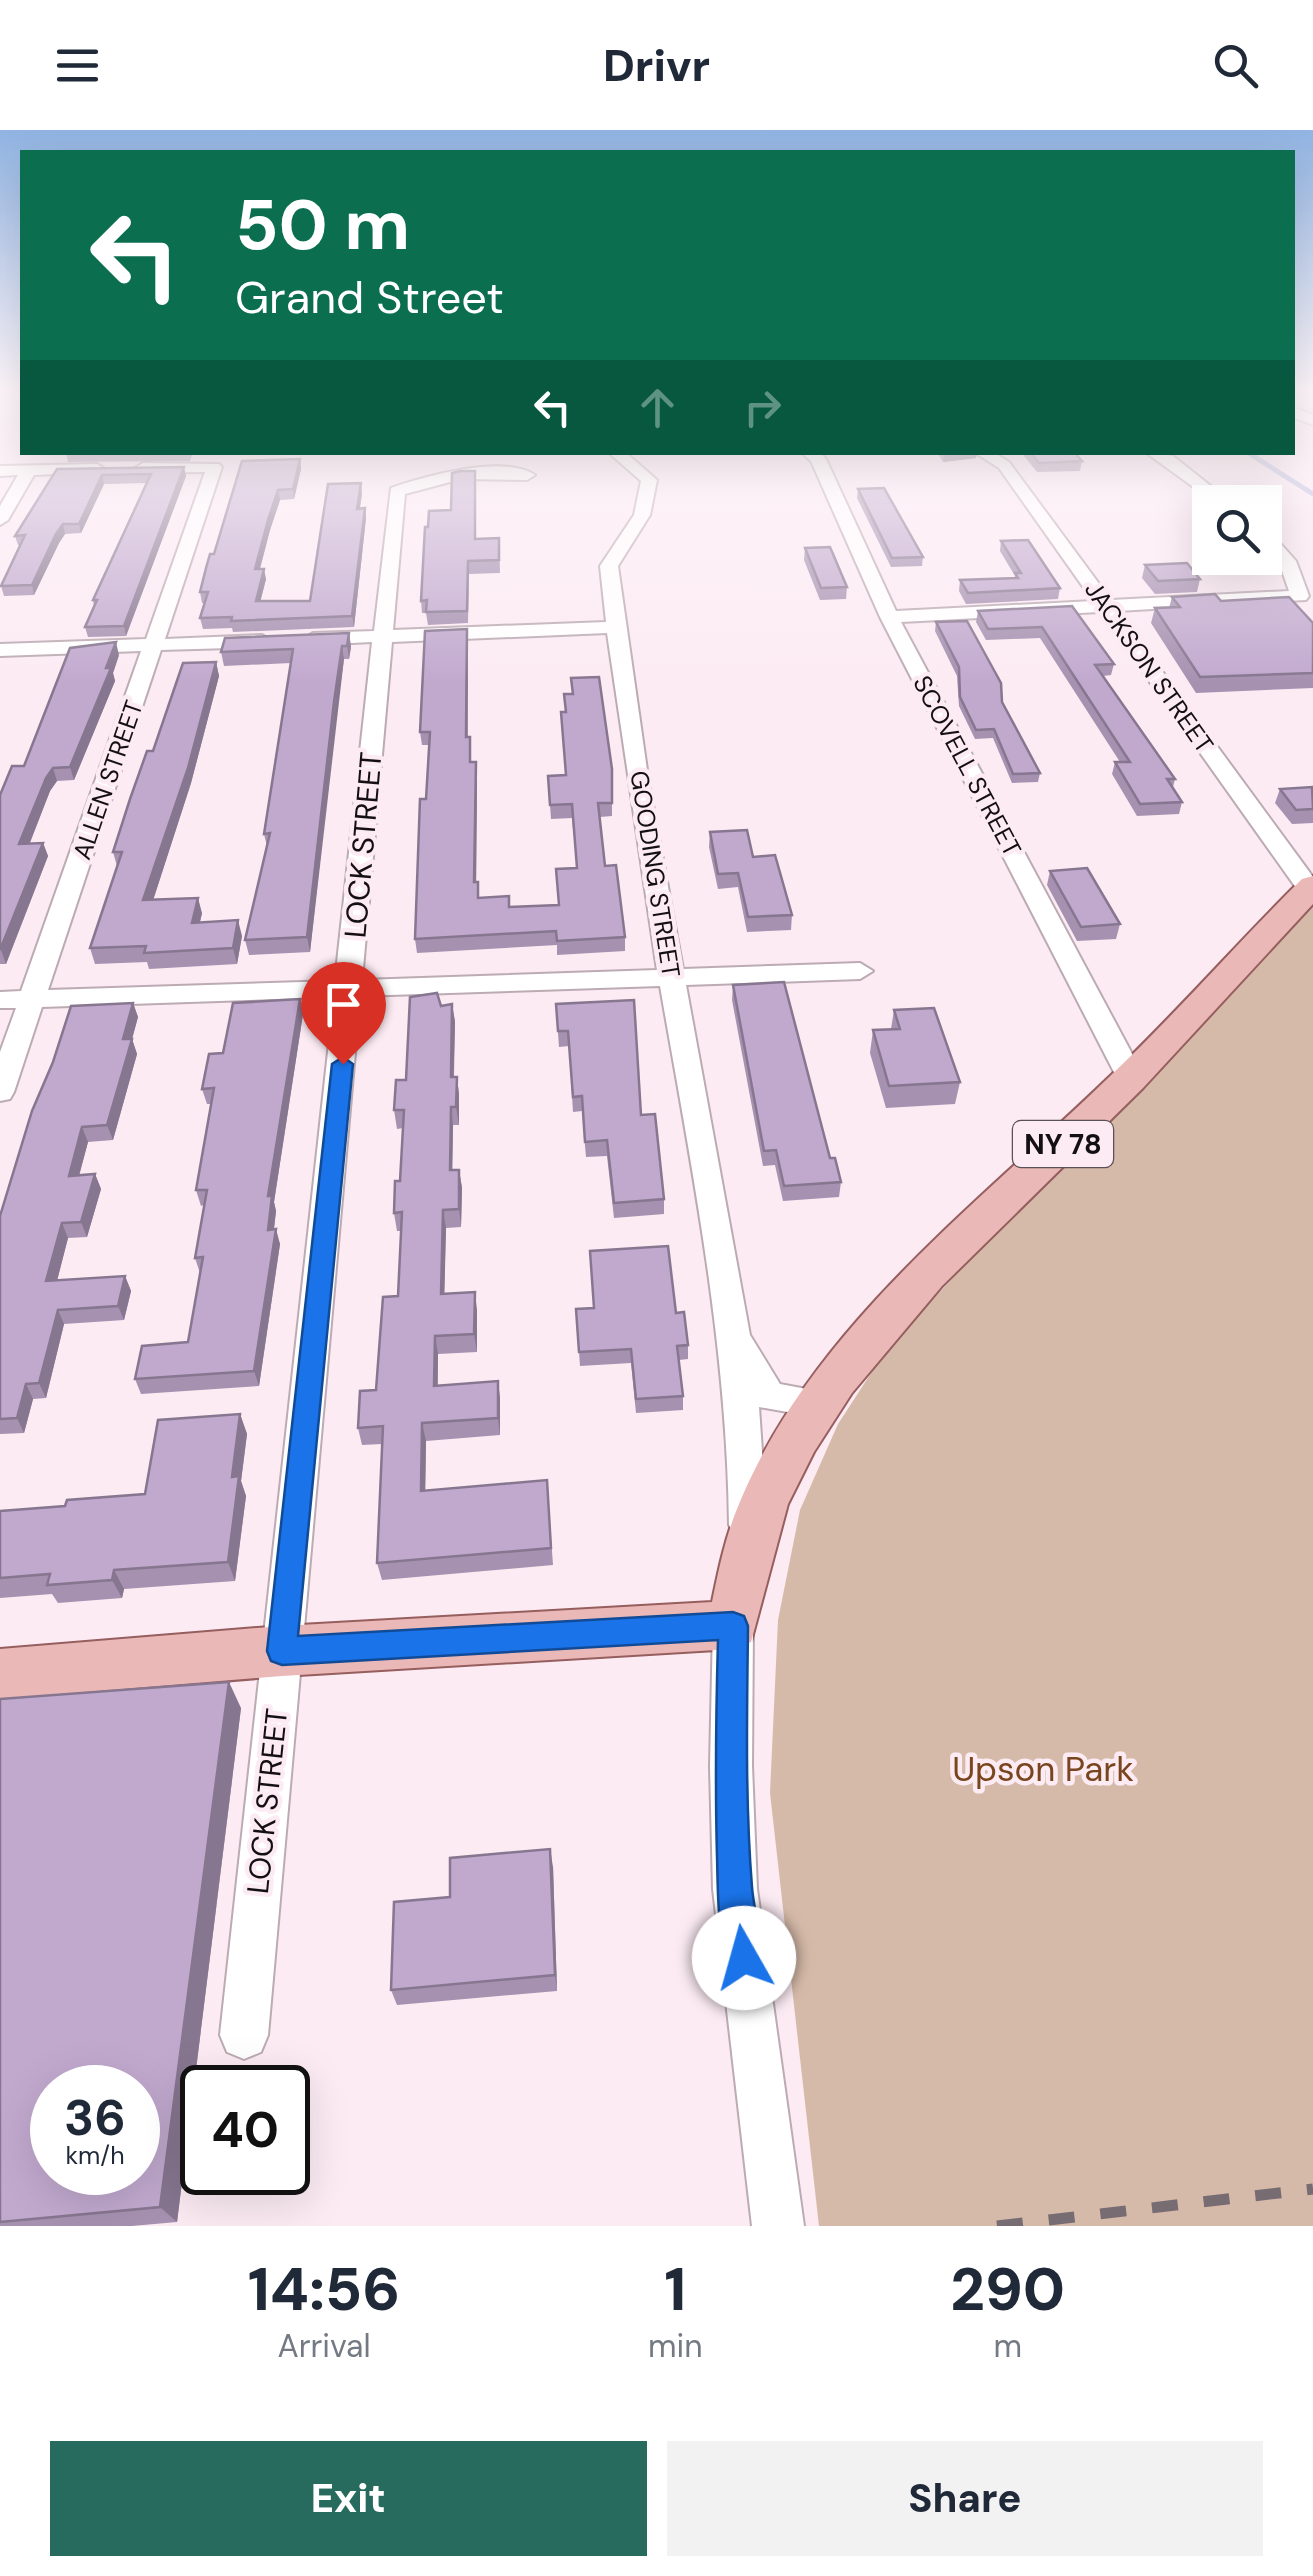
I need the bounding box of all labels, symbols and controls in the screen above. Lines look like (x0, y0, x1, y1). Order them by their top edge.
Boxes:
text: Drivr (603, 36, 710, 95)
icon: menu (50, 38, 105, 93)
icon: search (1208, 38, 1263, 93)
text: 50 m (235, 180, 410, 271)
icon: left (70, 190, 200, 320)
text: Grand Street (235, 268, 504, 327)
icon: left (525, 380, 580, 435)
icon: ahead (630, 380, 685, 435)
icon: right (735, 380, 790, 435)
map controls (1192, 485, 1282, 575)
button: search (1192, 485, 1282, 575)
street label: JACKSON STREET (1077, 574, 1221, 760)
street label: SCOVELL STREET (905, 670, 1029, 862)
street label: ALLEN STREET (65, 696, 151, 864)
street label: LOCK STREET (335, 750, 391, 940)
street label: GOODING STREET (622, 768, 688, 980)
pin (301, 962, 386, 1065)
icon: arrive (316, 977, 371, 1032)
road number: NY 78 (1013, 1121, 1113, 1167)
street label: LOCK STREET (238, 1706, 296, 1896)
park label: Upson Park (952, 1746, 1134, 1792)
position arrow (692, 1906, 796, 2010)
speed limit sign: 40 (180, 2065, 310, 2195)
text: 36 (64, 2085, 126, 2151)
text: km/h (65, 2139, 125, 2172)
text: 14:56 (248, 2250, 400, 2329)
text: 1 (664, 2250, 686, 2329)
text: 290 (950, 2250, 1065, 2329)
text: Arrival (277, 2325, 371, 2367)
text: min (648, 2325, 703, 2367)
text: m (994, 2325, 1022, 2367)
button: Exit (50, 2441, 647, 2556)
button: Share (667, 2441, 1263, 2556)

